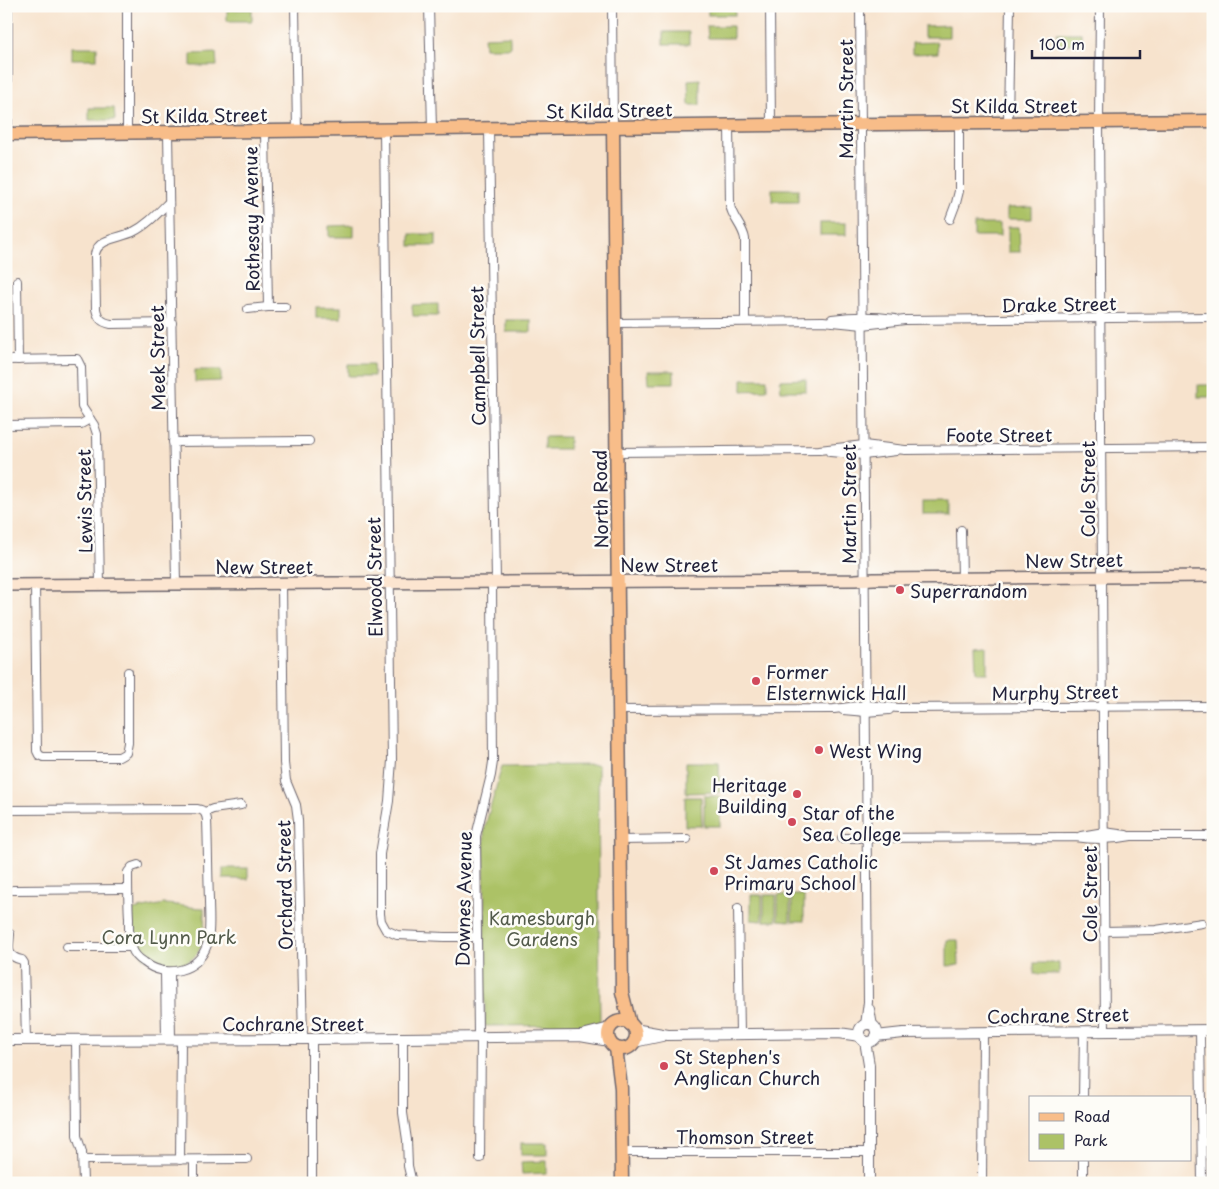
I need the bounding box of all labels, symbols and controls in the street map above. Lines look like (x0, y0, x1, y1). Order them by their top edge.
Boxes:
scale bar (1032, 28, 1139, 60)
text: 100 m (1039, 32, 1085, 55)
street label: Martin Street (832, 39, 859, 159)
street label: St Kilda Street (951, 92, 1077, 119)
street label: St Kilda Street (545, 95, 673, 125)
street label: St Kilda Street (140, 100, 268, 130)
street label: Rothesay Avenue (236, 146, 266, 292)
street label: Campbell Street (462, 286, 492, 426)
street label: Drake Street (1001, 289, 1117, 319)
street label: Meek Street (143, 305, 171, 411)
street label: Foote Street (946, 421, 1052, 448)
street label: Cole Street (1074, 441, 1101, 537)
street label: Martin Street (835, 444, 862, 564)
street label: Lewis Street (70, 449, 98, 553)
street label: North Road (586, 449, 614, 549)
street label: Elwood Street (359, 517, 389, 637)
street label: New Street (1025, 546, 1123, 574)
street label: New Street (620, 551, 718, 578)
street label: New Street (215, 553, 313, 580)
place label: Superrandom (910, 577, 1028, 604)
marker: Superrandom (894, 584, 906, 596)
place label: Former Elsternwick Hall (766, 658, 906, 706)
marker: Former Elsternwick Hall (750, 675, 762, 687)
street label: Murphy Street (991, 677, 1119, 707)
place label: West Wing (829, 737, 922, 764)
marker: West Wing (813, 744, 825, 756)
place label: Heritage Building (712, 771, 787, 819)
marker: Heritage Building (791, 788, 803, 800)
place label: Star of the Sea College (802, 799, 901, 847)
marker: Star of the Sea College (786, 816, 798, 828)
street label: Orchard Street (269, 820, 299, 950)
street label: Downes Avenue (448, 831, 478, 967)
street label: Cole Street (1076, 846, 1103, 942)
place label: St James Catholic Primary School (724, 848, 878, 896)
marker: St James Catholic Primary School (708, 865, 720, 877)
park label: Kamesburgh Gardens (489, 904, 595, 952)
park label: Cora Lynn Park (101, 923, 237, 950)
street label: Cochrane Street (987, 1000, 1129, 1030)
street label: Cochrane Street (222, 1010, 364, 1037)
place label: St Stephen's Anglican Church (674, 1043, 820, 1091)
marker: St Stephen's Anglican Church (658, 1060, 670, 1072)
legend (1029, 1096, 1192, 1162)
text: Road (1074, 1104, 1110, 1127)
street label: Thomson Street (676, 1123, 814, 1150)
text: Park (1074, 1128, 1108, 1151)

